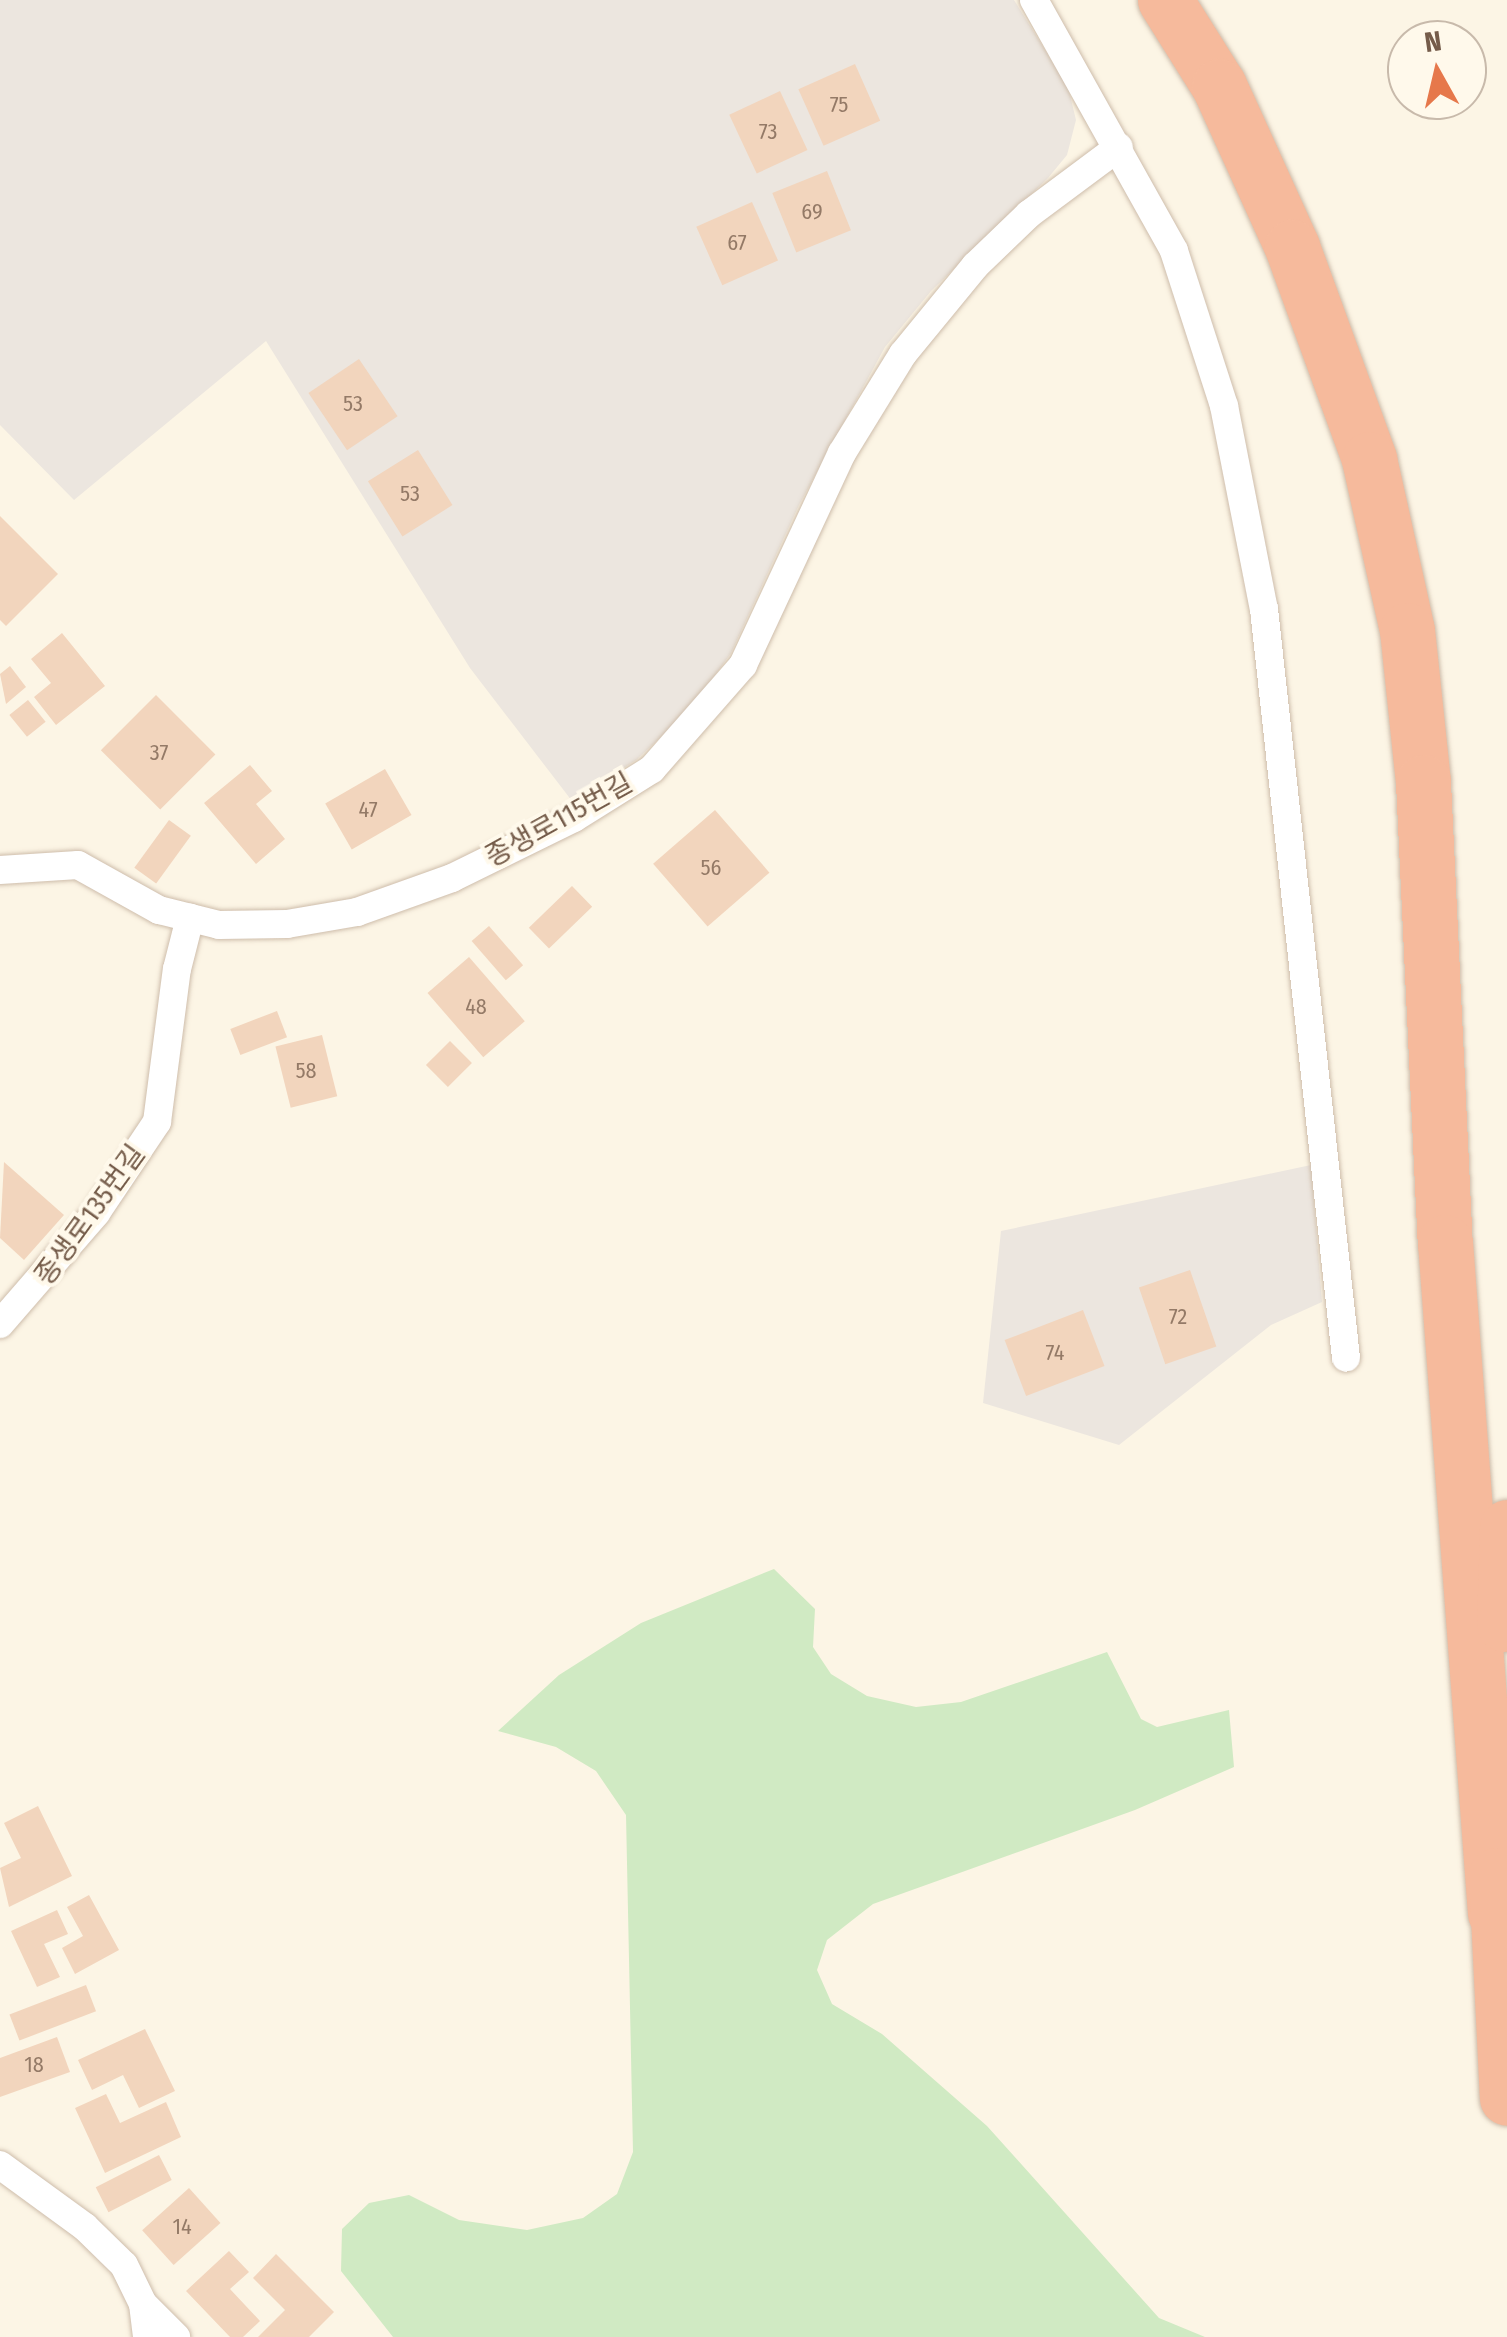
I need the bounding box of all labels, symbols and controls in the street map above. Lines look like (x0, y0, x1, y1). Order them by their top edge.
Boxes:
north arrow (1387, 20, 1487, 120)
text: N (1422, 24, 1444, 59)
house number: 75 (830, 92, 848, 118)
house number: 73 (759, 119, 777, 145)
house number: 69 (801, 199, 823, 225)
house number: 67 (727, 230, 747, 256)
house number: 53 (343, 391, 363, 417)
house number: 53 (400, 481, 420, 507)
house number: 37 (150, 740, 168, 766)
street label: 종생로115번길 (480, 766, 638, 874)
house number: 47 (358, 797, 378, 823)
house number: 56 (700, 855, 722, 881)
house number: 48 (465, 994, 487, 1020)
house number: 58 (295, 1058, 317, 1084)
street label: 종생로135번길 (28, 1138, 152, 1292)
house number: 72 (1169, 1304, 1187, 1330)
house number: 74 (1046, 1340, 1064, 1366)
house number: 18 (24, 2052, 44, 2078)
house number: 14 (172, 2214, 192, 2240)

